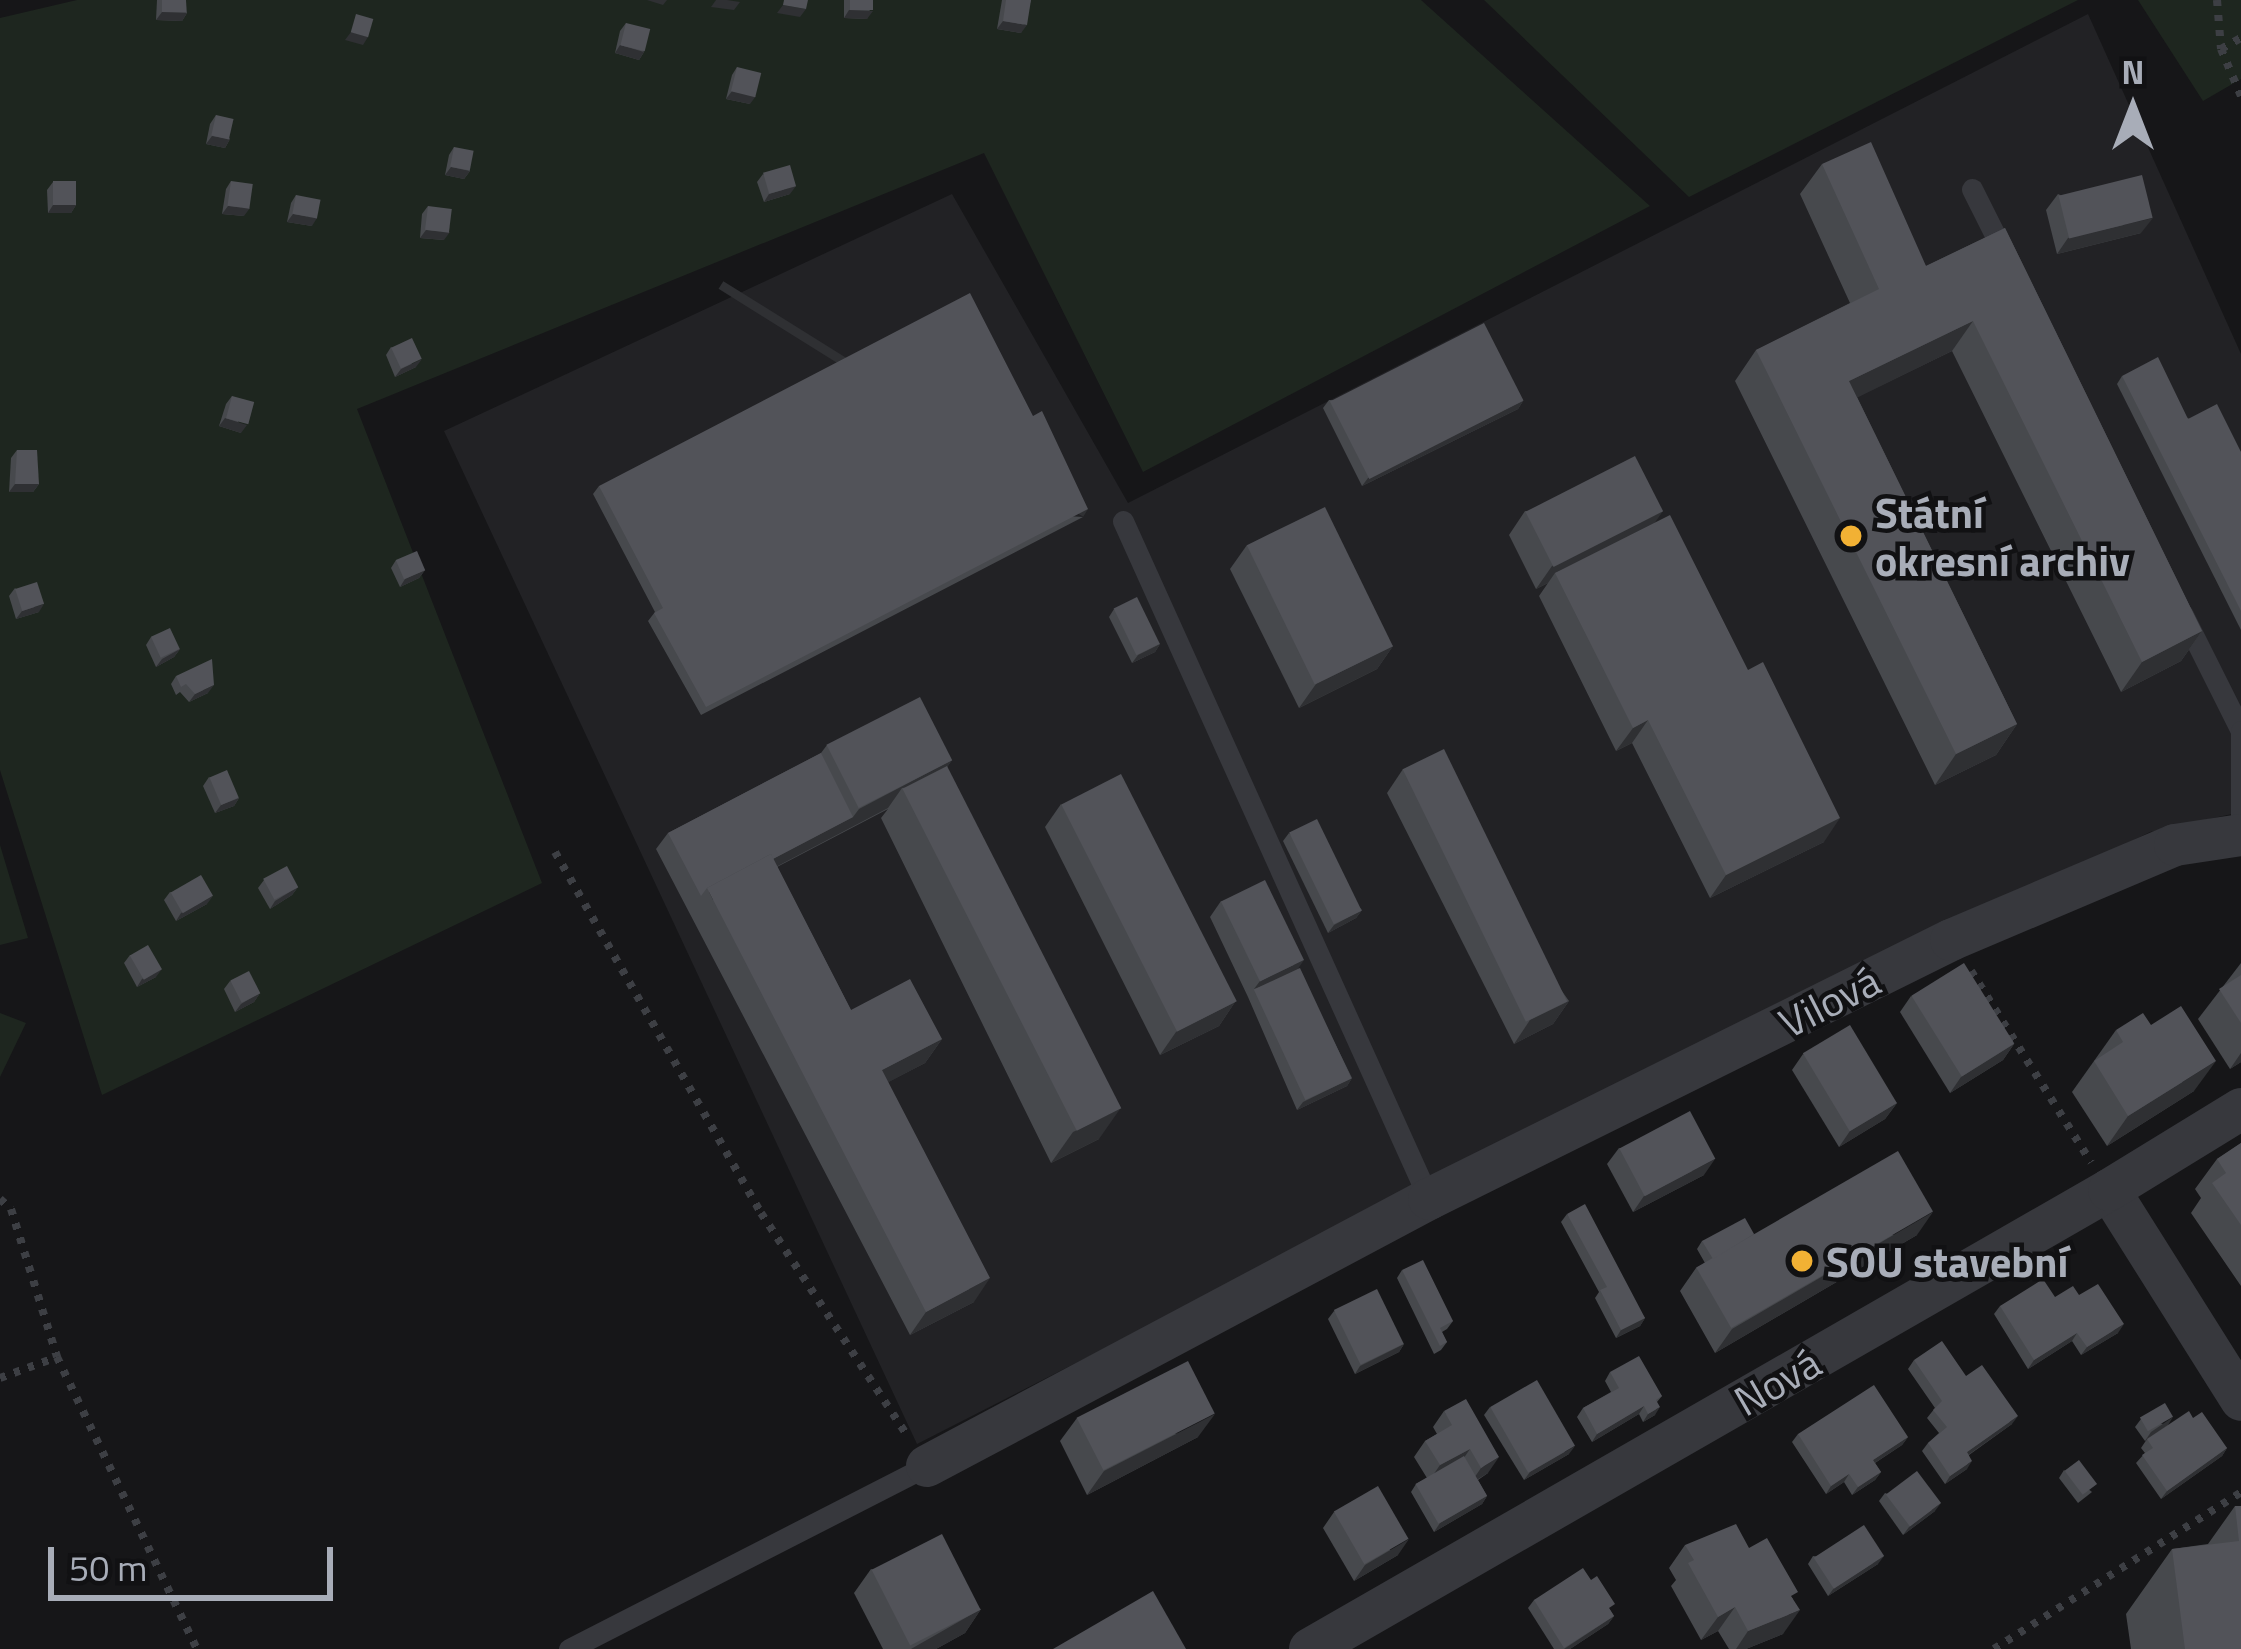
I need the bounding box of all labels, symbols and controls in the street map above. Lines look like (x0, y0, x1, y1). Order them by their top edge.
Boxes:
text: N (2122, 47, 2144, 97)
north arrow (2073, 48, 2193, 168)
place label: Státní okresní archiv (1875, 487, 2130, 586)
marker: Státní okresní archiv (1838, 523, 1864, 549)
street label: Vilová (1770, 954, 1888, 1048)
place label: SOU stavební (1826, 1236, 2068, 1286)
marker: SOU stavební (1789, 1248, 1815, 1274)
street label: Nová (1725, 1336, 1829, 1426)
scale bar (54, 1523, 339, 1597)
text: 50 m (69, 1540, 147, 1595)

